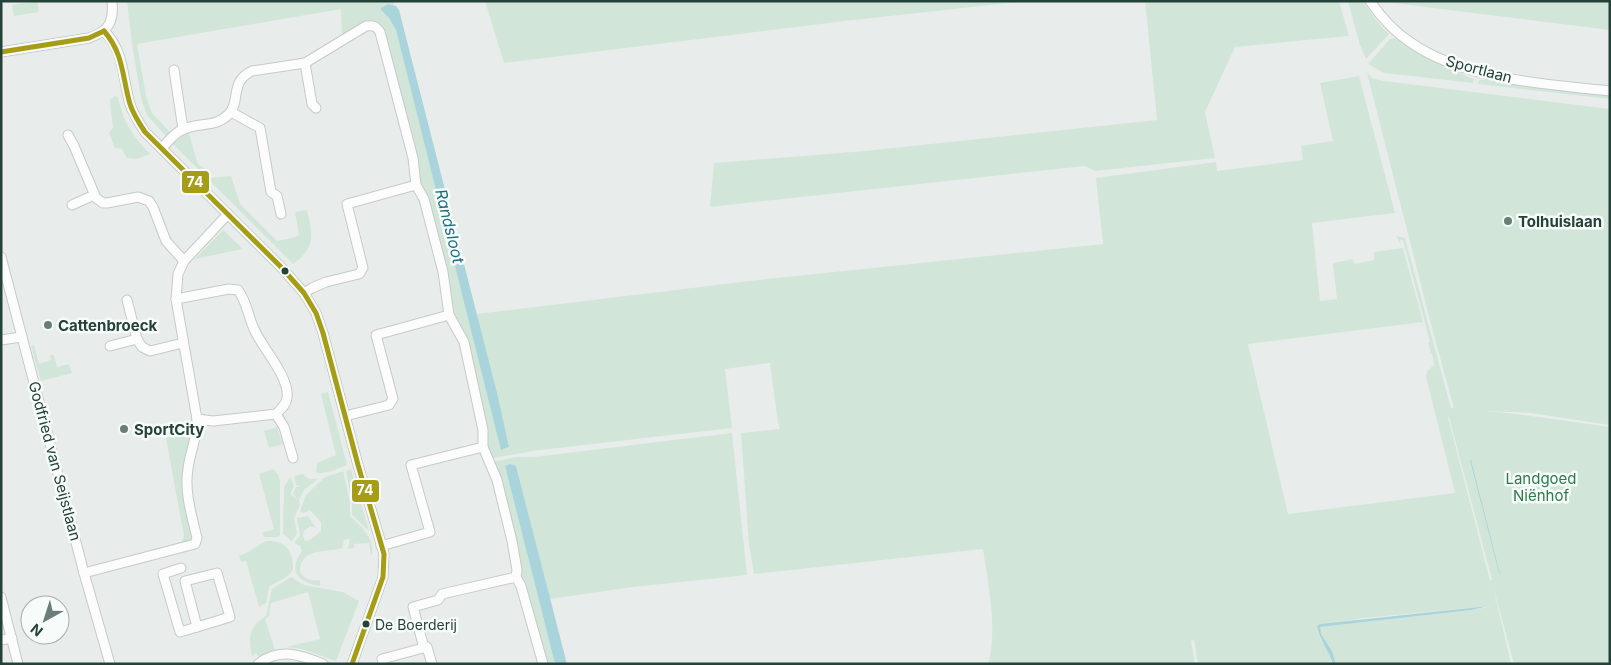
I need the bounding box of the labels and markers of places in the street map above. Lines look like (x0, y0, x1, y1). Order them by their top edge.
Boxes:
place label: Tolhuislaan (1518, 212, 1602, 231)
marker: Tolhuislaan (1502, 215, 1514, 227)
unlabelled marker (280, 266, 290, 276)
place label: Cattenbroeck (58, 316, 158, 335)
marker: Cattenbroeck (42, 319, 54, 331)
place label: SportCity (134, 420, 204, 439)
marker: SportCity (118, 423, 130, 435)
place label: De Boerderij (375, 616, 457, 633)
marker: De Boerderij (361, 619, 371, 629)

